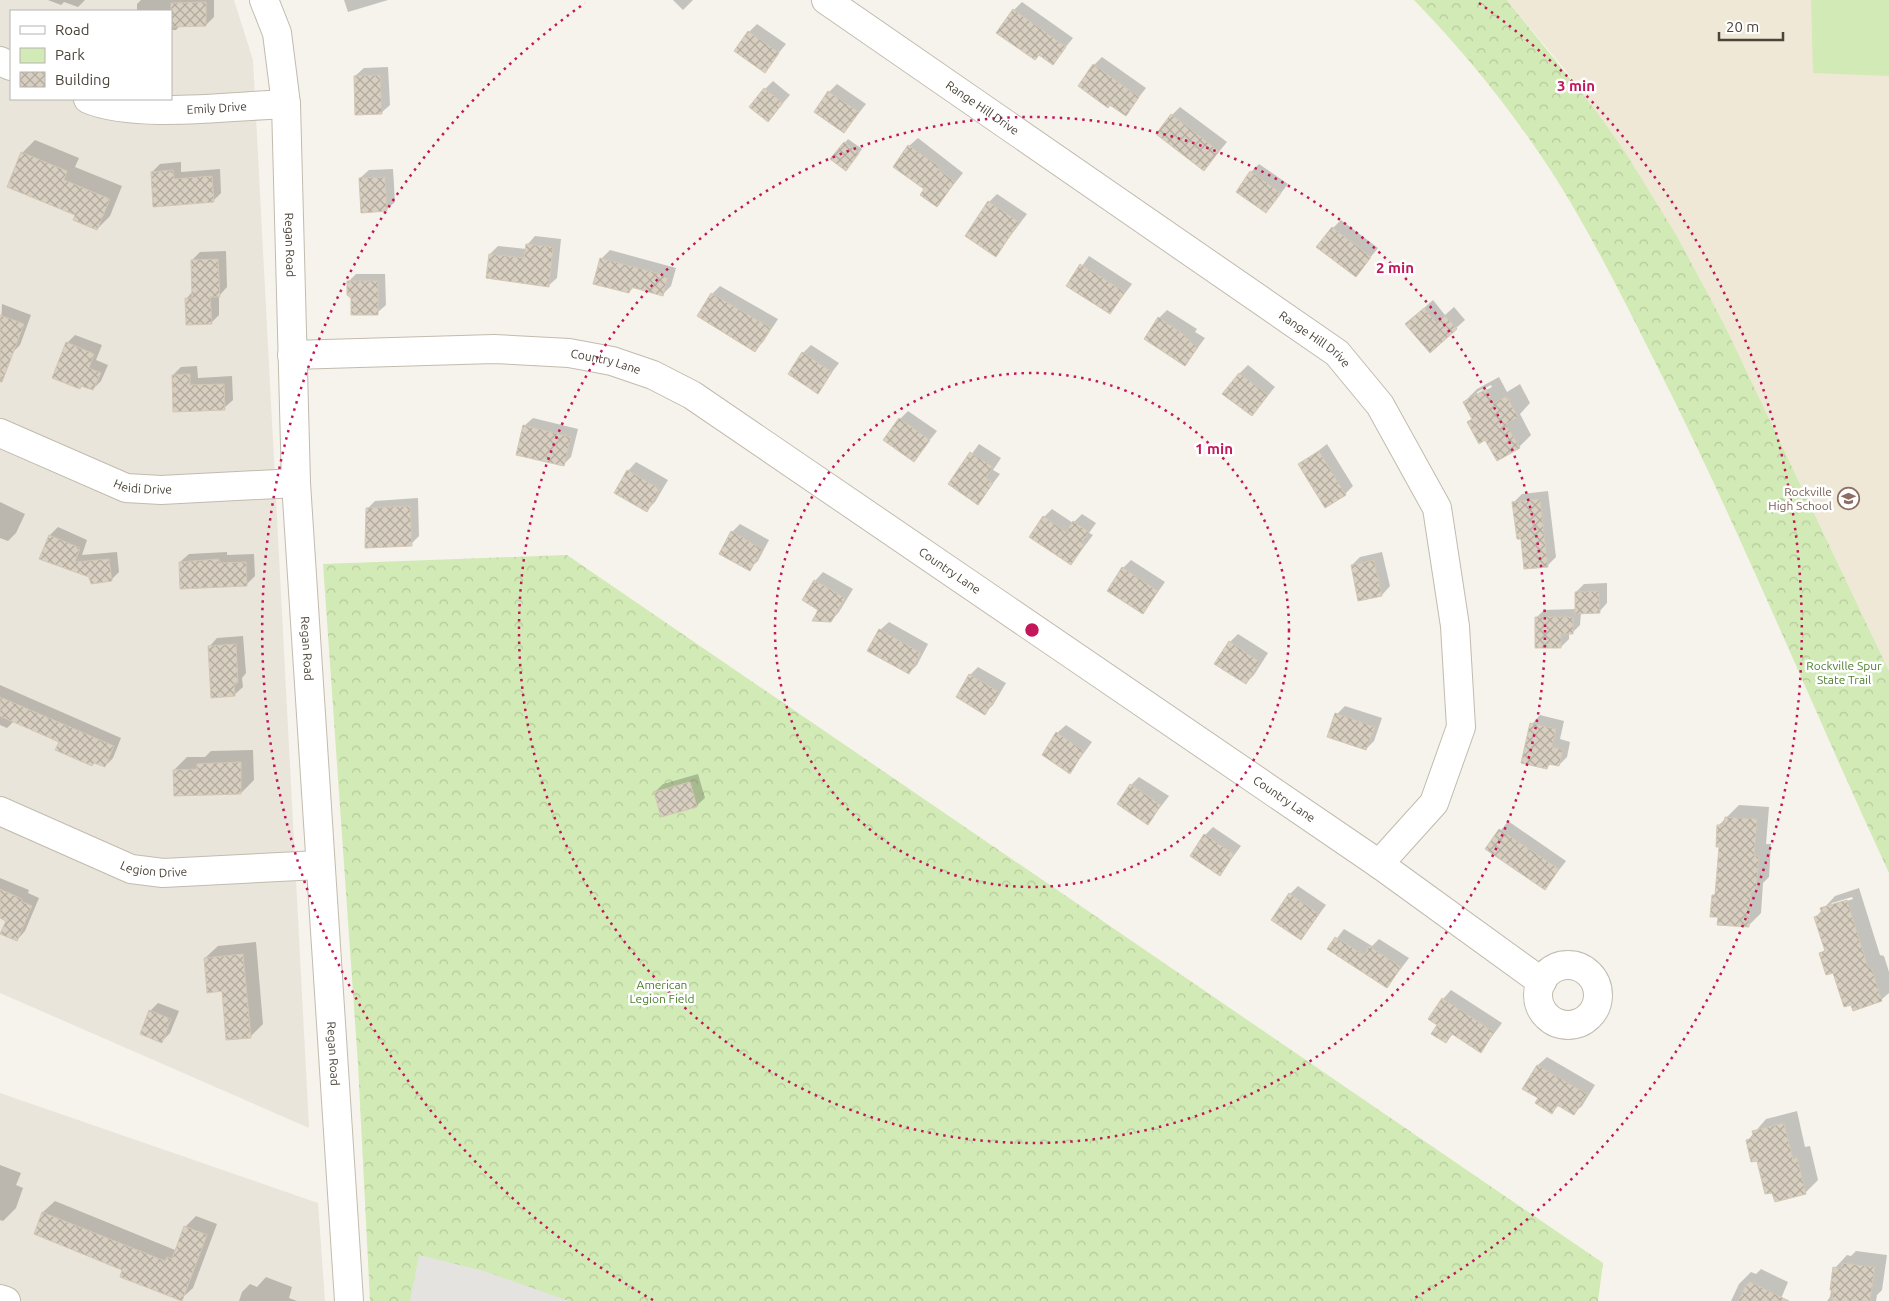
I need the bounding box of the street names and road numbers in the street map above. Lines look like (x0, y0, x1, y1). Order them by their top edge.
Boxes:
street label: Range Hill Drive (944, 78, 1021, 137)
street label: Emily Drive (186, 99, 247, 116)
street label: Regan Road (283, 213, 298, 277)
street label: Range Hill Drive (1277, 308, 1353, 370)
street label: Country Lane (570, 346, 643, 376)
street label: Heidi Drive (112, 476, 172, 496)
street label: Country Lane (917, 545, 983, 596)
street label: Regan Road (299, 616, 316, 681)
street label: Country Lane (1251, 773, 1318, 824)
street label: Legion Drive (118, 858, 188, 879)
street label: Regan Road (325, 1021, 342, 1086)

